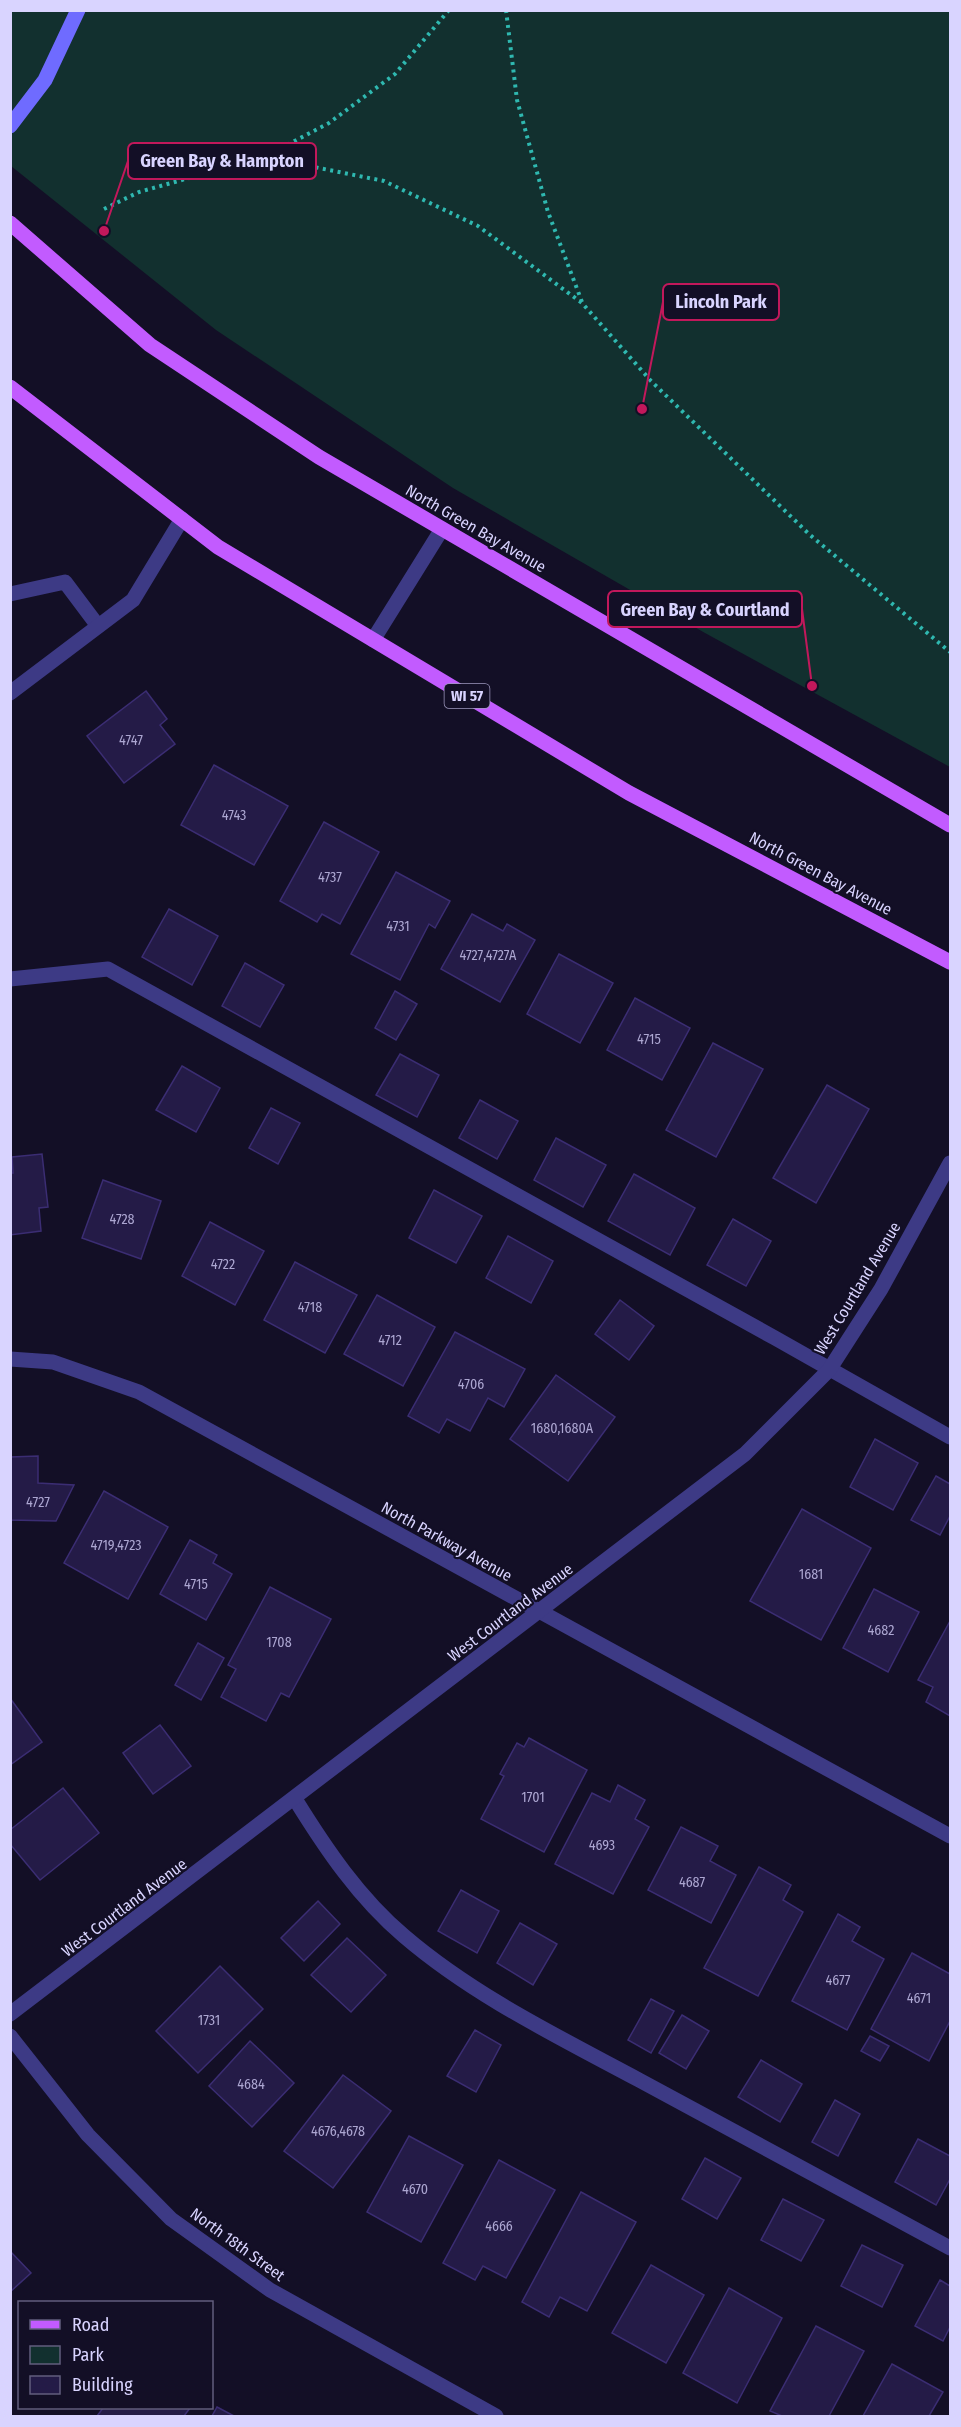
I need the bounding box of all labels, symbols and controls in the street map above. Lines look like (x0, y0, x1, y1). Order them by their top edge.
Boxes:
callout: Green Bay & Hampton (128, 143, 316, 179)
text: Green Bay & Hampton (140, 150, 304, 172)
callout: Lincoln Park (663, 284, 779, 320)
text: Lincoln Park (675, 291, 767, 313)
street label: North Green Bay Avenue (402, 481, 549, 576)
callout: Green Bay & Courtland (608, 591, 802, 627)
text: Green Bay & Courtland (620, 599, 790, 621)
road number: WI 57 (444, 684, 490, 708)
house number: 4747 (119, 732, 143, 749)
house number: 4743 (222, 807, 246, 824)
street label: North Green Bay Avenue (746, 828, 895, 919)
house number: 4737 (318, 869, 342, 886)
house number: 4731 (386, 918, 410, 935)
house number: 4727,4727A (460, 947, 517, 964)
house number: 4715 (637, 1031, 661, 1048)
house number: 4728 (109, 1211, 135, 1228)
street label: West Courtland Avenue (810, 1218, 905, 1358)
house number: 4722 (211, 1256, 235, 1273)
house number: 4718 (298, 1299, 322, 1316)
house number: 4712 (378, 1332, 402, 1349)
house number: 4706 (458, 1376, 484, 1393)
house number: 1680,1680A (531, 1420, 594, 1437)
house number: 4727 (26, 1494, 50, 1511)
street label: North Parkway Avenue (378, 1498, 515, 1585)
house number: 4719,4723 (90, 1537, 142, 1554)
street label: West Courtland Avenue (444, 1559, 577, 1666)
house number: 1681 (799, 1566, 823, 1583)
house number: 4715 (184, 1576, 208, 1593)
house number: 4682 (868, 1622, 894, 1639)
house number: 1708 (266, 1634, 292, 1651)
house number: 1701 (521, 1789, 545, 1806)
house number: 4693 (589, 1837, 615, 1854)
street label: West Courtland Avenue (58, 1854, 191, 1961)
house number: 4687 (679, 1874, 705, 1891)
house number: 4677 (826, 1972, 851, 1989)
house number: 4671 (907, 1990, 931, 2007)
house number: 1731 (198, 2012, 220, 2029)
house number: 4684 (237, 2076, 265, 2093)
house number: 4676,4678 (311, 2123, 365, 2140)
house number: 4670 (402, 2181, 428, 2198)
street label: North 18th Street (187, 2204, 289, 2285)
house number: 4666 (485, 2218, 513, 2235)
legend (18, 2301, 213, 2409)
text: Road (72, 2314, 109, 2336)
text: Park (72, 2344, 105, 2366)
text: Building (72, 2374, 133, 2396)

